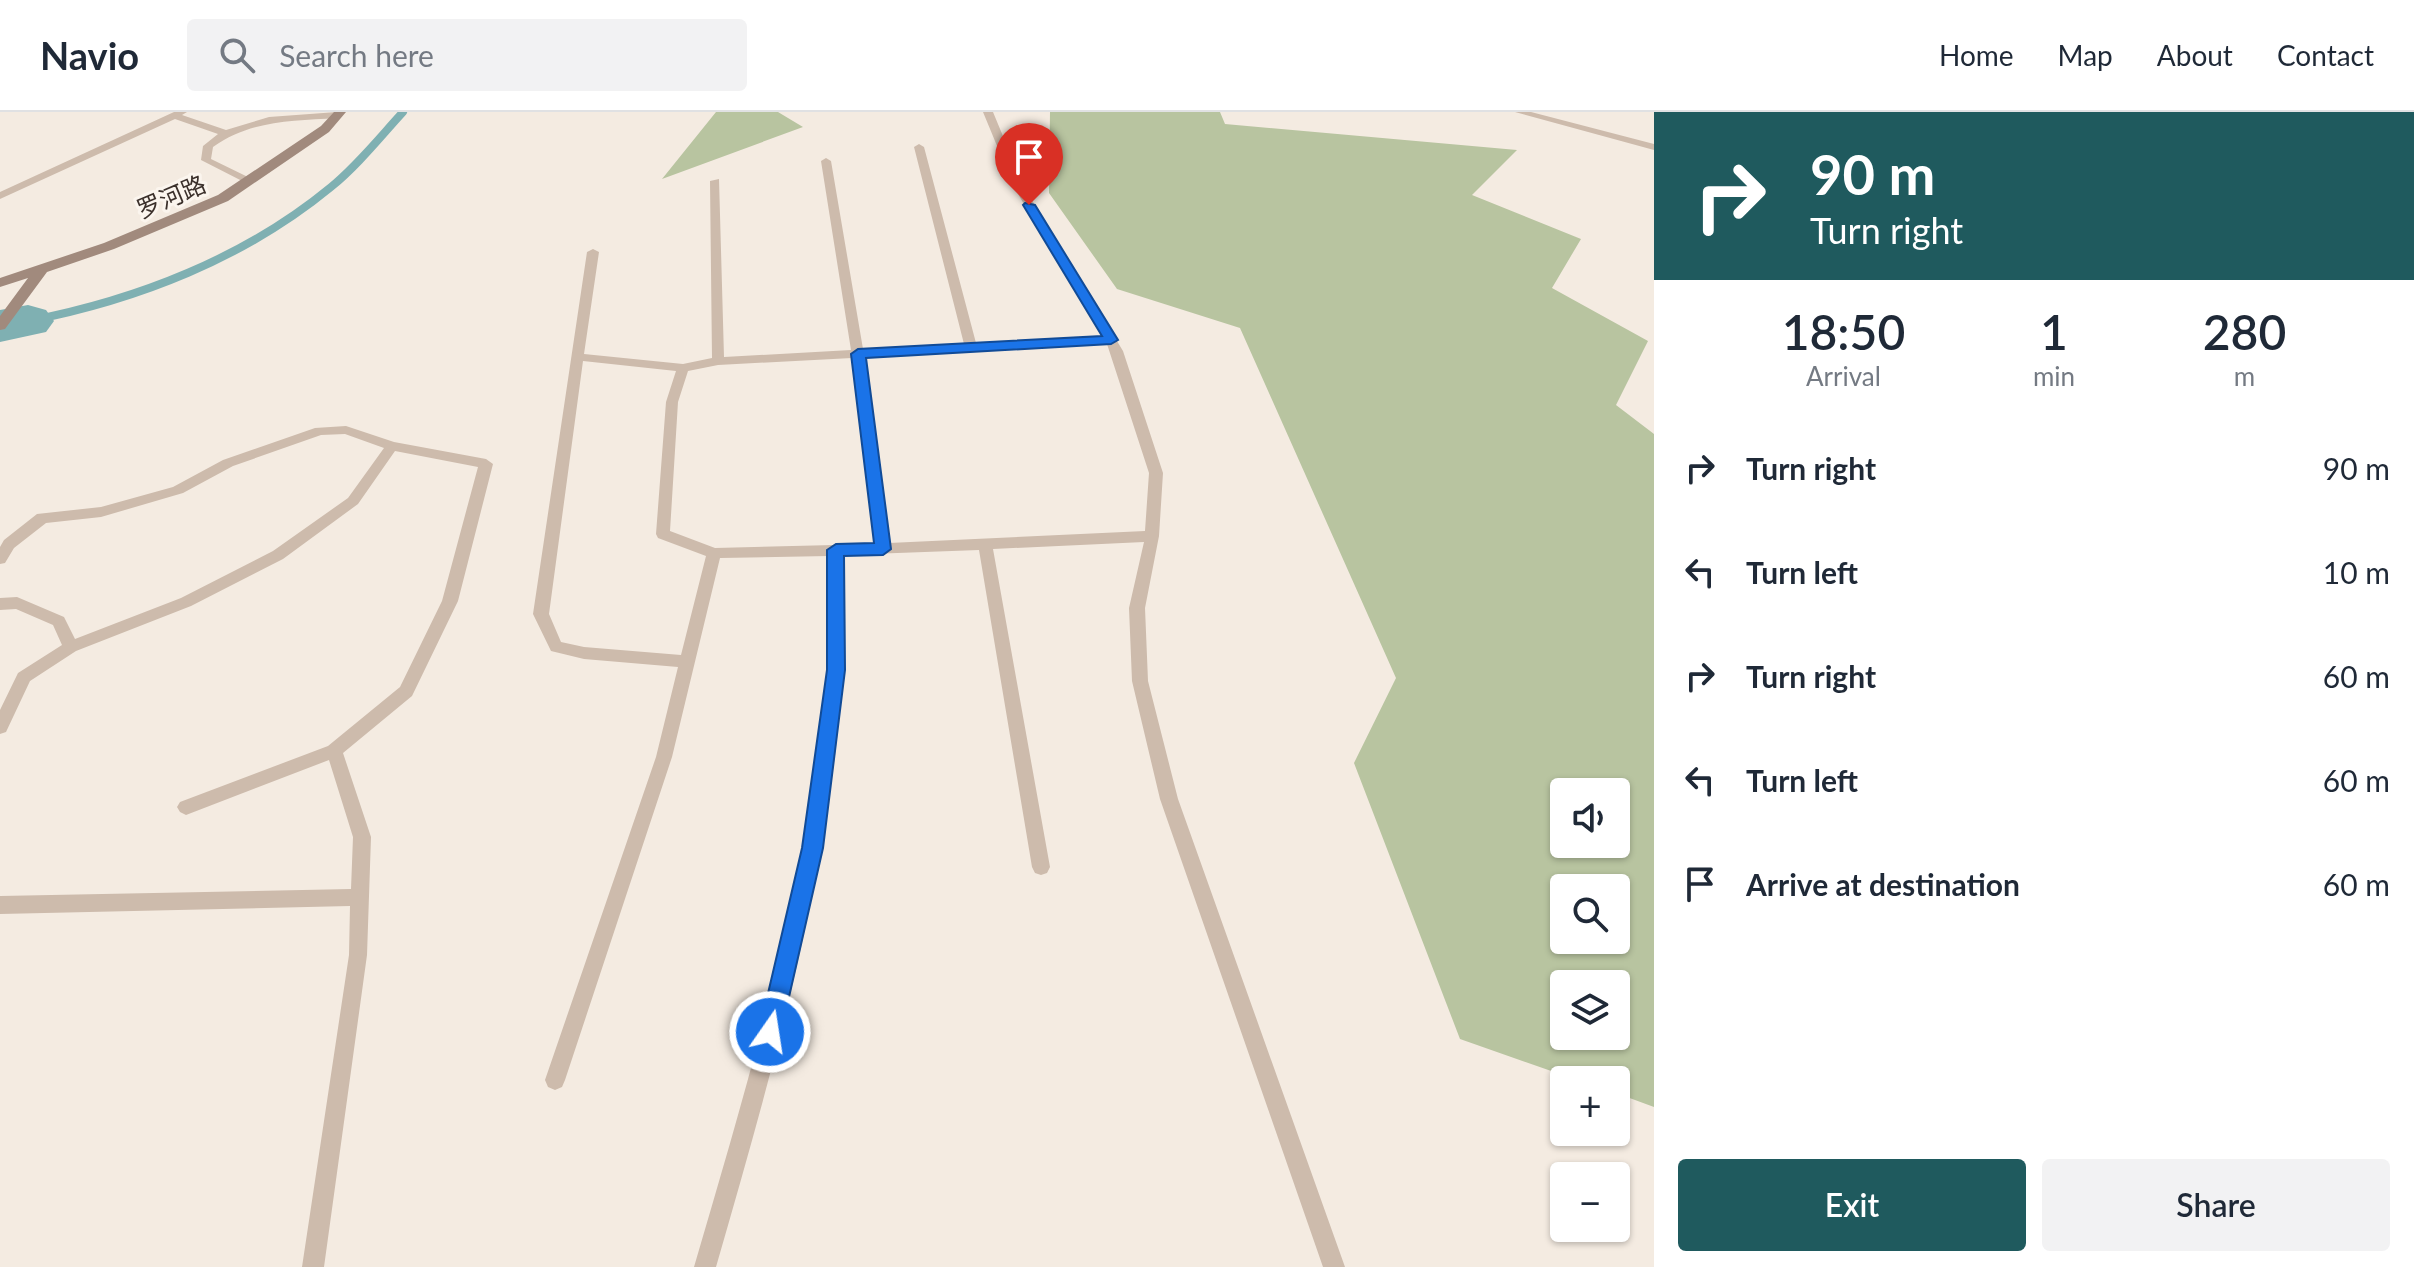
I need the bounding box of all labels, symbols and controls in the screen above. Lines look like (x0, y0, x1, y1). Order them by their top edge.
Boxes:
search box (187, 19, 747, 91)
text: Navio (40, 32, 139, 78)
icon: search (215, 33, 259, 77)
text: Search here (279, 37, 434, 73)
text: Home (1939, 38, 2014, 72)
text: Map (2058, 38, 2113, 72)
text: About (2157, 38, 2233, 72)
text: Contact (2277, 38, 2374, 72)
pin (995, 123, 1063, 205)
icon: arrive (1007, 135, 1051, 179)
text: 90 m (1810, 140, 1935, 207)
icon: right (1678, 144, 1782, 248)
street label: 罗河路 (132, 169, 210, 223)
text: Turn right (1810, 208, 1963, 252)
text: 18:50 (1782, 303, 1905, 360)
text: 1 (2040, 303, 2068, 360)
text: 280 (2203, 303, 2286, 360)
text: Arrival (1806, 360, 1881, 392)
text: min (2033, 360, 2075, 392)
text: m (2234, 360, 2255, 392)
icon: right (1678, 446, 1722, 490)
text: Turn right (1746, 450, 1876, 486)
text: 90 m (2323, 450, 2390, 486)
icon: left (1678, 550, 1722, 594)
text: Turn left (1746, 554, 1858, 590)
text: 10 m (2323, 554, 2390, 590)
icon: right (1678, 654, 1722, 698)
text: Turn right (1746, 658, 1876, 694)
text: 60 m (2323, 658, 2390, 694)
icon: left (1678, 758, 1722, 802)
text: Turn left (1746, 762, 1858, 798)
text: 60 m (2323, 762, 2390, 798)
map controls (1550, 778, 1630, 1242)
button: sound (1550, 778, 1630, 858)
icon: arrive (1678, 862, 1722, 906)
text: Arrive at destination (1746, 866, 2020, 902)
text: 60 m (2323, 866, 2390, 902)
button: search (1550, 874, 1630, 954)
button: layers (1550, 970, 1630, 1050)
position arrow (728, 990, 812, 1074)
button: + (1550, 1066, 1630, 1146)
button: Exit (1678, 1159, 2026, 1251)
button: Share (2042, 1159, 2390, 1251)
button: − (1550, 1162, 1630, 1242)

